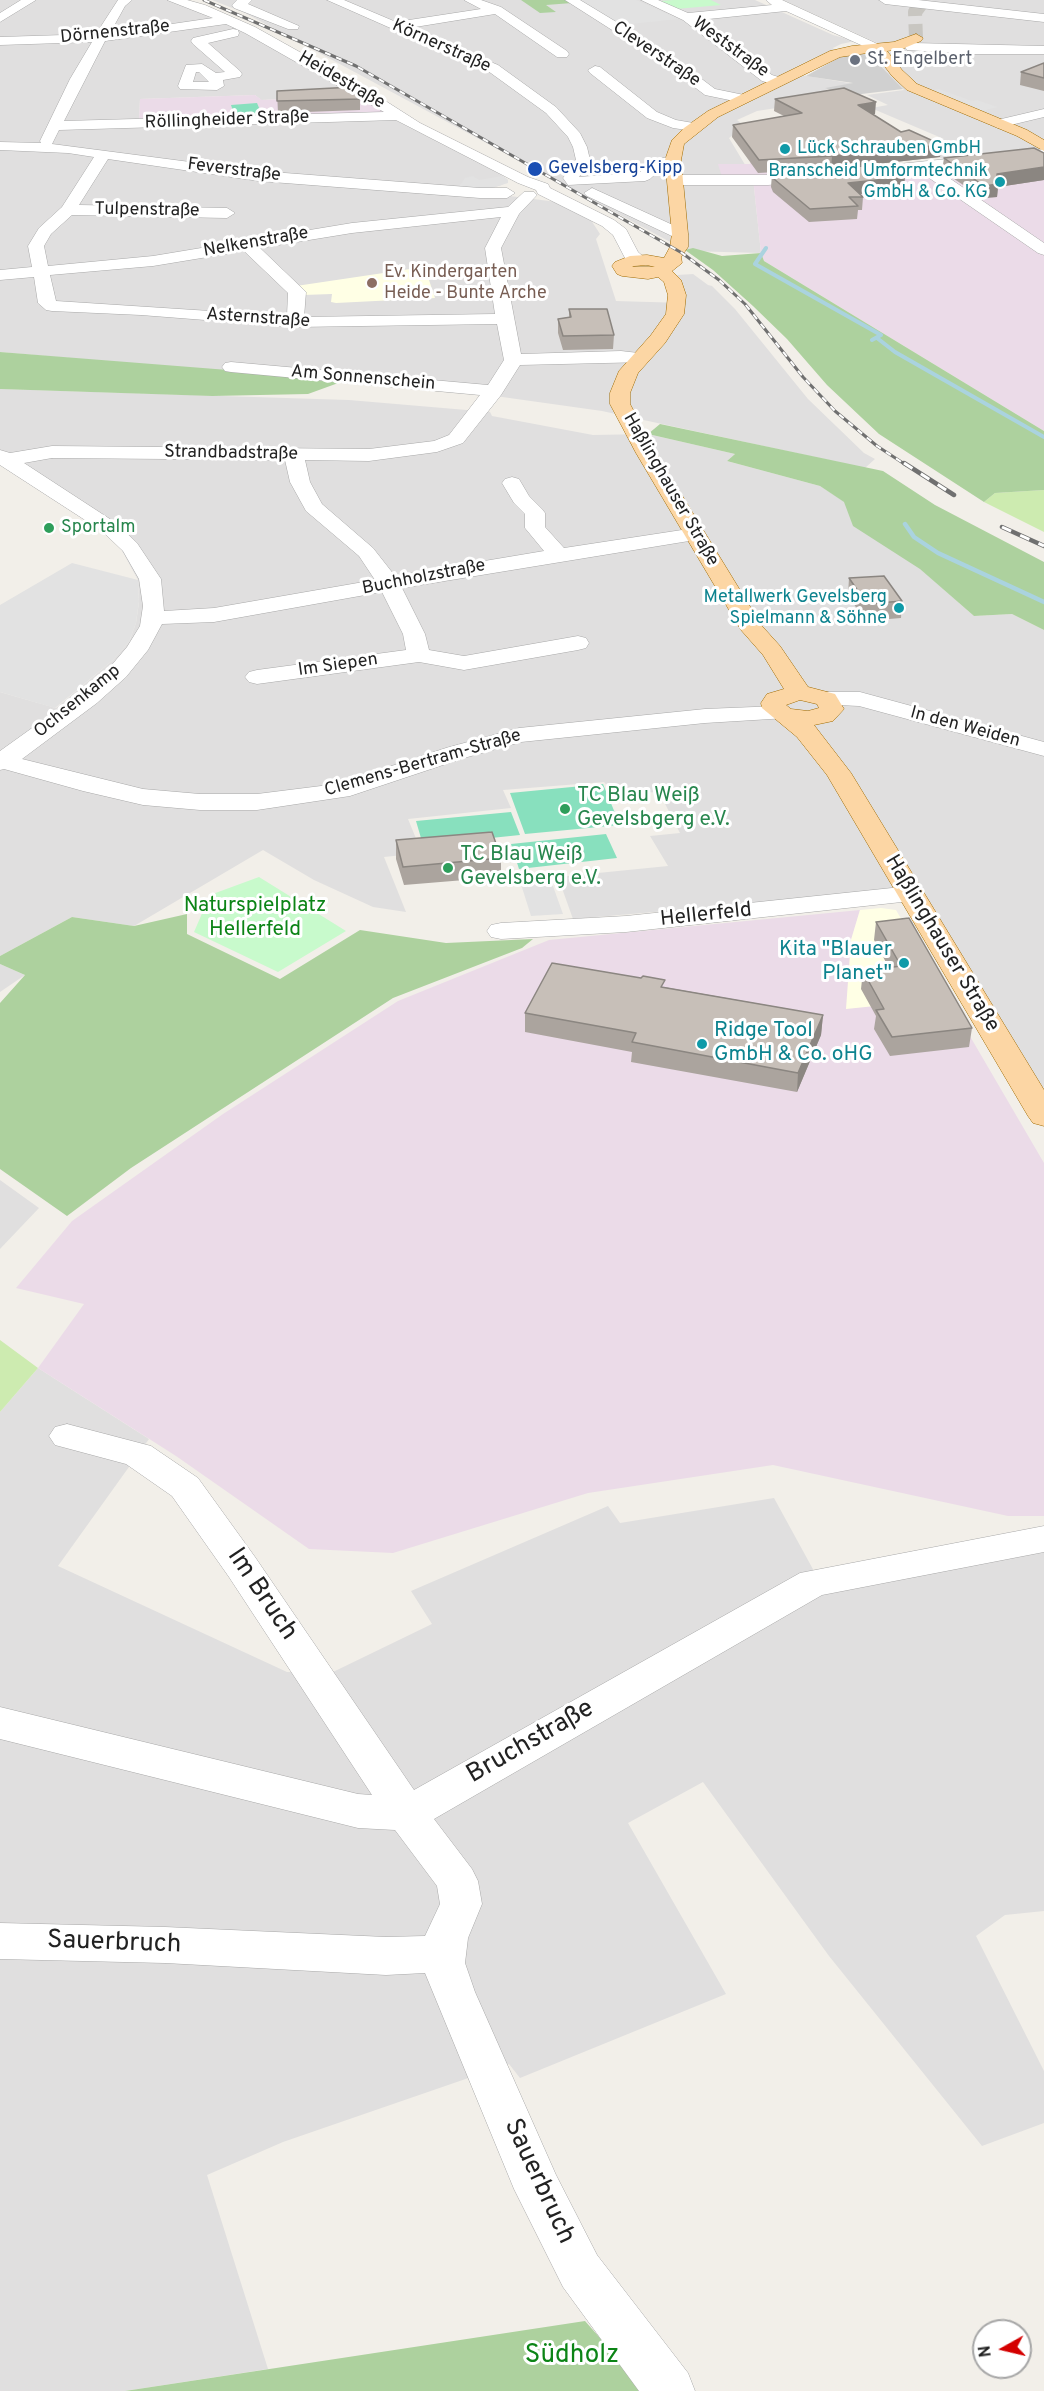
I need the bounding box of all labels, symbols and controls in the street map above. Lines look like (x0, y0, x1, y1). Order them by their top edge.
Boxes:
street label: Weststraße (688, 13, 772, 83)
street label: Körnerstraße (388, 16, 494, 78)
street label: Dörnenstraße (59, 17, 171, 49)
street label: Cleverstraße (608, 18, 704, 92)
street label: Heidestraße (294, 47, 388, 115)
place label: St. Engelbert (867, 49, 972, 71)
marker: St. Engelbert (848, 53, 862, 67)
street label: Röllingheider Straße (144, 107, 310, 135)
place label: Lück Schrauben GmbH (797, 138, 981, 160)
marker: Lück Schrauben GmbH (778, 142, 792, 156)
street label: Feverstraße (186, 155, 282, 187)
place label: Gevelsberg-Kipp (548, 158, 682, 180)
marker: Gevelsberg-Kipp (526, 160, 544, 178)
place label: Branscheid Umformtechnik GmbH & Co. KG (768, 161, 988, 204)
marker: Branscheid Umformtechnik GmbH & Co. KG (993, 175, 1007, 189)
street label: Tulpenstraße (94, 199, 200, 223)
street label: Nelkenstraße (202, 223, 310, 263)
place label: Ev. Kindergarten Heide - Bunte Arche (384, 262, 547, 304)
marker: Ev. Kindergarten Heide - Bunte Arche (365, 276, 379, 290)
street label: Asternstraße (205, 305, 311, 333)
street label: Am Sonnenschein (290, 362, 436, 396)
street label: Haßlinghauser Straße (617, 410, 723, 570)
street label: Strandbadstraße (164, 442, 298, 466)
place label: Sportalm (61, 517, 136, 539)
marker: Sportalm (42, 521, 56, 535)
street label: Buchholzstraße (361, 555, 487, 601)
place label: Metallwerk Gevelsberg Spielmann & Söhne (704, 587, 887, 630)
marker: Metallwerk Gevelsberg Spielmann & Söhne (892, 601, 906, 615)
street label: Im Siepen (297, 650, 379, 682)
street label: Ochsenkamp (30, 661, 126, 743)
street label: In den Weiden (908, 703, 1022, 753)
street label: Clemens-Bertram-Straße (322, 726, 524, 802)
place label: TC Blau Weiß Gevelsbgerg e.V. (577, 784, 730, 834)
marker: TC Blau Weiß Gevelsbgerg e.V. (558, 802, 572, 816)
place label: TC Blau Weiß Gevelsberg e.V. (460, 843, 601, 893)
street label: Haßlinghauser Straße (878, 851, 1004, 1037)
marker: TC Blau Weiß Gevelsberg e.V. (441, 861, 455, 875)
park label: Naturspielplatz Hellerfeld (184, 894, 326, 944)
street label: Hellerfeld (659, 899, 753, 933)
place label: Kita "Blauer Planet" (779, 938, 892, 988)
marker: Kita "Blauer Planet" (897, 956, 911, 970)
place label: Ridge Tool GmbH & Co. oHG (714, 1019, 873, 1069)
marker: Ridge Tool GmbH & Co. oHG (695, 1037, 709, 1051)
street label: Im Bruch (219, 1543, 303, 1647)
street label: Bruchstraße (462, 1694, 600, 1792)
street label: Sauerbruch (46, 1926, 182, 1962)
street label: Sauerbruch (495, 2114, 581, 2250)
north arrow (972, 2319, 1032, 2379)
park label: Südholz (525, 2341, 619, 2373)
text: N (975, 2344, 997, 2358)

